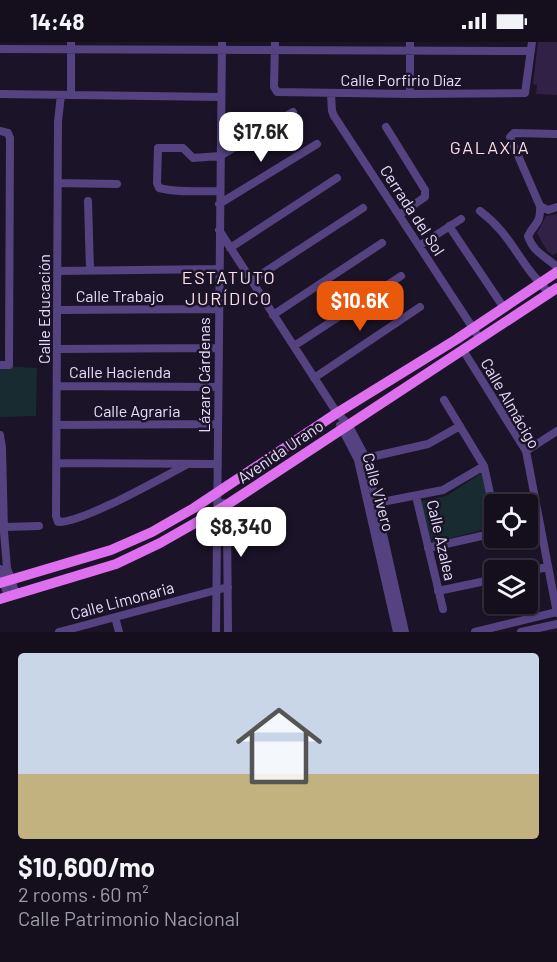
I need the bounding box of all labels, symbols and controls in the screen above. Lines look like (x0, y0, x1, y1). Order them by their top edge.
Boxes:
text: 14:48 (30, 8, 84, 34)
street label: Calle Porfirio Díaz (341, 70, 461, 89)
pin: $17.6K (212, 112, 310, 163)
text: $17.6K (233, 119, 289, 143)
district label: GALAXIA (450, 136, 530, 158)
street label: Cerrada del Sol (377, 161, 449, 259)
street label: Calle Educación (34, 254, 53, 364)
district label: ESTATUTO JURÍDICO (182, 266, 276, 309)
pin: $10.6K (311, 281, 409, 332)
street label: Calle Trabajo (76, 286, 164, 305)
text: $10.6K (331, 288, 389, 312)
street label: Lázaro Cárdenas (194, 317, 213, 433)
street label: Calle Almácigo (477, 354, 545, 452)
street label: Calle Hacienda (69, 362, 171, 381)
street label: Calle Agraria (94, 401, 180, 420)
street label: Avenida Urano (233, 415, 327, 487)
street label: Calle Vivero (359, 451, 399, 533)
map controls (484, 494, 538, 614)
button: locate (484, 494, 538, 548)
street label: Calle Azalea (423, 498, 461, 582)
pin: $8,340 (192, 507, 290, 558)
text: $8,340 (210, 514, 272, 538)
button: layers (484, 560, 538, 614)
street label: Calle Limonaria (68, 577, 176, 623)
icon: home (225, 692, 333, 800)
text: $10,600/mo (18, 851, 155, 882)
text: 2 rooms · 60 m² (18, 882, 149, 906)
text: Calle Patrimonio Nacional (18, 906, 239, 930)

